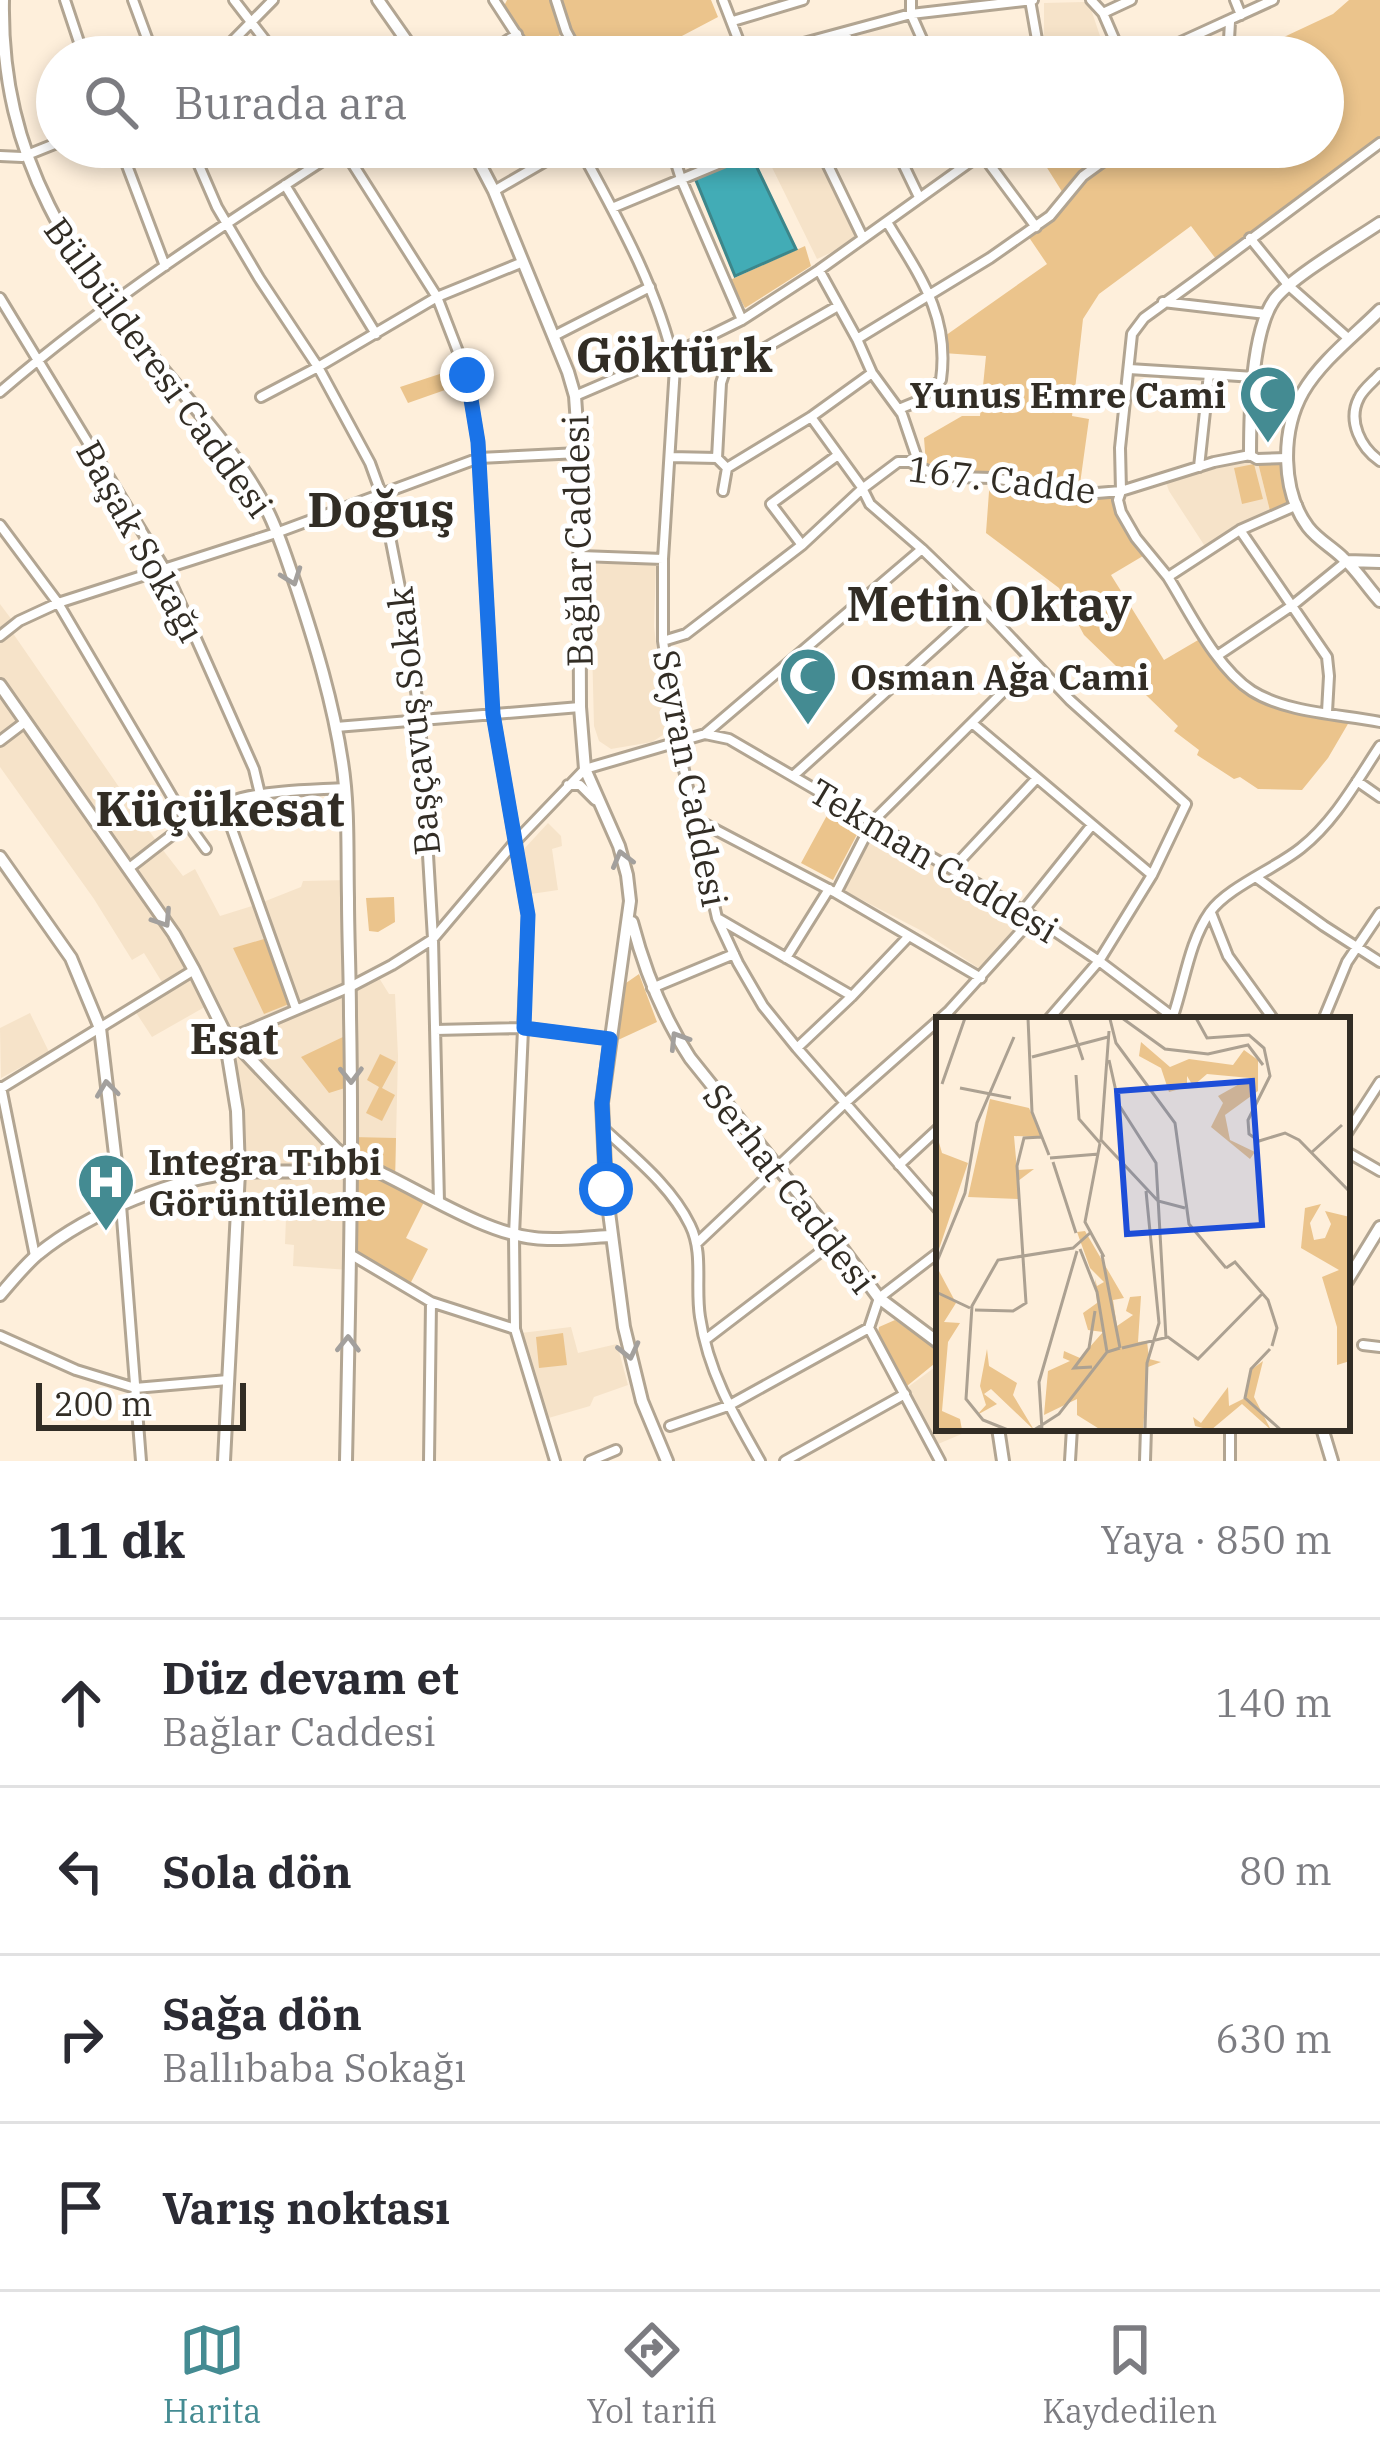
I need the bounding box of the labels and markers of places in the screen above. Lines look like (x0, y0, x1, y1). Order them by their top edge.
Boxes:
mosque icon: Yunus Emre Cami (1237, 363, 1299, 445)
place label: Yunus Emre Cami (909, 371, 1226, 418)
mosque icon: Osman Ağa Cami (777, 645, 839, 727)
place label: Osman Ağa Cami (850, 653, 1149, 700)
place label: Integra Tıbbi Görüntüleme (148, 1138, 386, 1226)
hospital icon: Integra Tıbbi Görüntüleme (75, 1151, 137, 1233)

